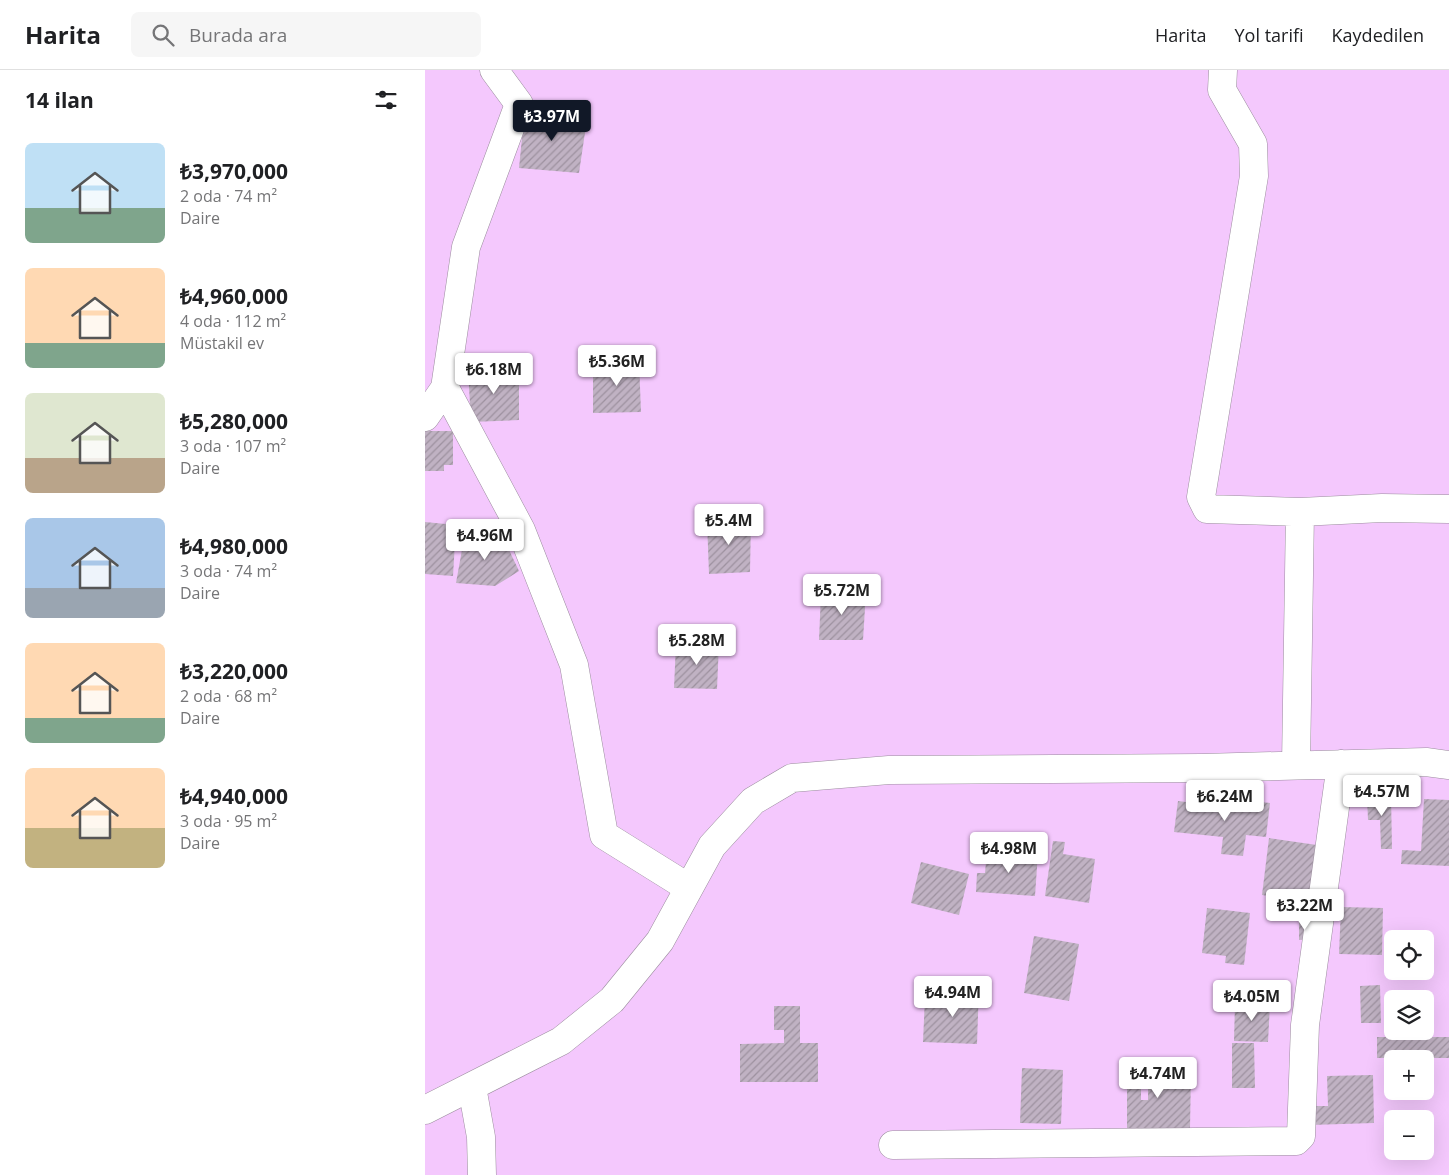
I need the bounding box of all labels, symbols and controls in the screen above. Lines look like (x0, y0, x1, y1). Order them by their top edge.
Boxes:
search box (131, 12, 481, 57)
text: Harita (25, 18, 101, 51)
icon: search (149, 21, 177, 49)
text: Burada ara (189, 22, 287, 48)
text: Harita (1155, 23, 1207, 47)
text: Yol tarifi (1235, 23, 1304, 47)
text: Kaydedilen (1332, 23, 1424, 47)
text: 14 ilan (25, 86, 94, 114)
icon: filters (372, 86, 400, 114)
pin: ₺3.97M (511, 100, 593, 142)
text: ₺3.97M (524, 105, 580, 127)
text: ₺3,970,000 (180, 157, 288, 185)
icon: home (65, 163, 125, 223)
text: 2 oda · 74 m² (180, 185, 277, 207)
text: Daire (180, 207, 220, 229)
text: ₺4,960,000 (180, 282, 288, 310)
icon: home (65, 288, 125, 348)
text: 4 oda · 112 m² (180, 310, 286, 332)
text: Müstakil ev (180, 332, 264, 354)
pin: ₺5.36M (576, 344, 658, 387)
text: ₺5.36M (589, 350, 645, 372)
pin: ₺6.18M (453, 352, 535, 395)
text: ₺6.18M (466, 358, 522, 380)
text: ₺5,280,000 (180, 407, 288, 435)
icon: home (65, 413, 125, 473)
text: 3 oda · 107 m² (180, 435, 286, 457)
text: Daire (180, 457, 220, 479)
pin: ₺5.4M (694, 504, 764, 546)
text: ₺5.4M (705, 509, 753, 531)
pin: ₺4.96M (444, 518, 526, 561)
text: ₺4.96M (457, 524, 513, 546)
text: ₺4,980,000 (180, 532, 288, 560)
icon: home (65, 538, 125, 598)
text: 3 oda · 74 m² (180, 560, 277, 582)
pin: ₺5.72M (801, 574, 883, 616)
text: ₺5.72M (814, 579, 870, 601)
text: Daire (180, 582, 220, 604)
pin: ₺5.28M (656, 624, 738, 666)
text: ₺5.28M (669, 629, 725, 651)
text: ₺3,220,000 (180, 657, 288, 685)
icon: home (65, 663, 125, 723)
text: 2 oda · 68 m² (180, 685, 277, 707)
text: Daire (180, 707, 220, 729)
pin: ₺4.57M (1341, 774, 1423, 817)
pin: ₺6.24M (1184, 780, 1266, 822)
text: ₺4.57M (1354, 780, 1410, 802)
text: ₺4,940,000 (180, 782, 288, 810)
text: ₺6.24M (1197, 785, 1253, 807)
icon: home (65, 788, 125, 848)
text: 3 oda · 95 m² (180, 810, 277, 832)
text: Daire (180, 832, 220, 854)
pin: ₺4.98M (968, 832, 1050, 874)
text: ₺4.98M (981, 837, 1037, 859)
pin: ₺3.22M (1264, 888, 1346, 931)
text: ₺3.22M (1277, 894, 1333, 916)
map controls (1384, 930, 1434, 1160)
button: locate (1384, 930, 1434, 980)
pin: ₺4.94M (912, 976, 994, 1018)
pin: ₺4.05M (1211, 980, 1293, 1022)
text: ₺4.94M (925, 981, 981, 1003)
text: ₺4.05M (1224, 985, 1280, 1007)
button: layers (1384, 990, 1434, 1040)
button: + (1384, 1050, 1434, 1100)
pin: ₺4.74M (1117, 1056, 1199, 1099)
text: ₺4.74M (1130, 1062, 1186, 1084)
button: − (1384, 1110, 1434, 1160)

